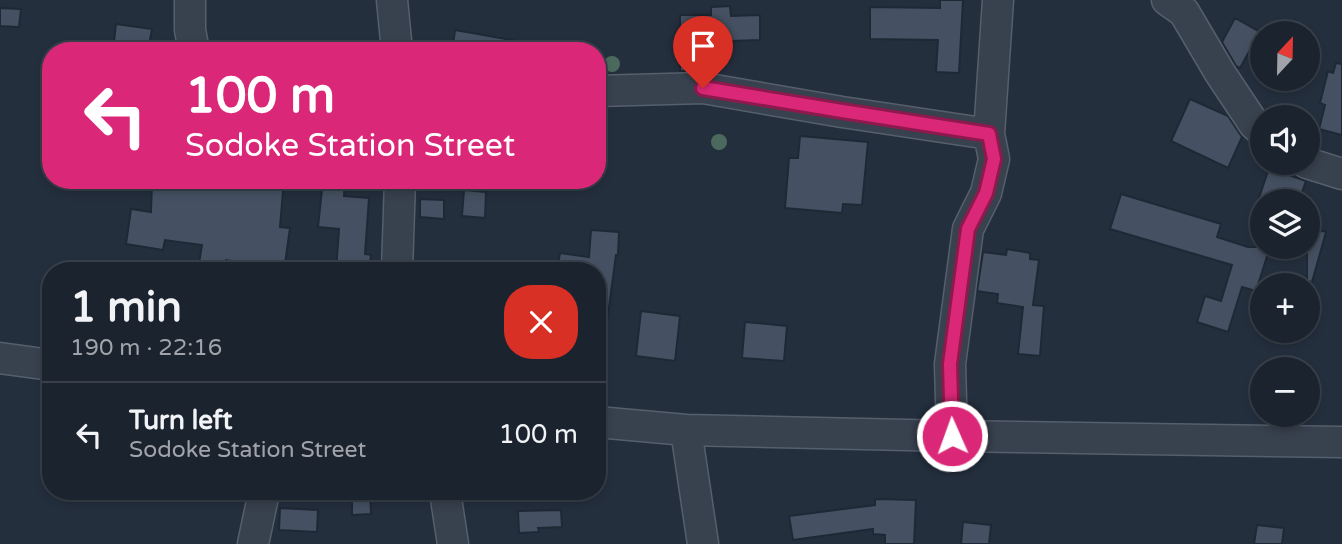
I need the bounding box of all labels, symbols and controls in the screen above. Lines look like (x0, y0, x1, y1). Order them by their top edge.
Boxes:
pin (673, 16, 733, 88)
north arrow (1250, 21, 1320, 91)
map controls (1250, 21, 1320, 427)
icon: arrive (684, 27, 722, 65)
text: 100 m (185, 67, 335, 126)
icon: left (70, 70, 161, 161)
button: sound (1250, 105, 1320, 175)
text: Sodoke Station Street (185, 127, 515, 165)
button: layers (1250, 189, 1320, 259)
button: + (1250, 273, 1320, 343)
text: 1 min (70, 282, 182, 333)
button: close (504, 285, 578, 359)
text: 190 m · 22:16 (70, 334, 222, 362)
button: − (1250, 357, 1320, 427)
position arrow (915, 399, 989, 473)
text: Turn left (129, 405, 232, 436)
icon: left (70, 416, 108, 454)
text: 100 m (498, 419, 578, 450)
text: Sodoke Station Street (129, 436, 366, 464)

